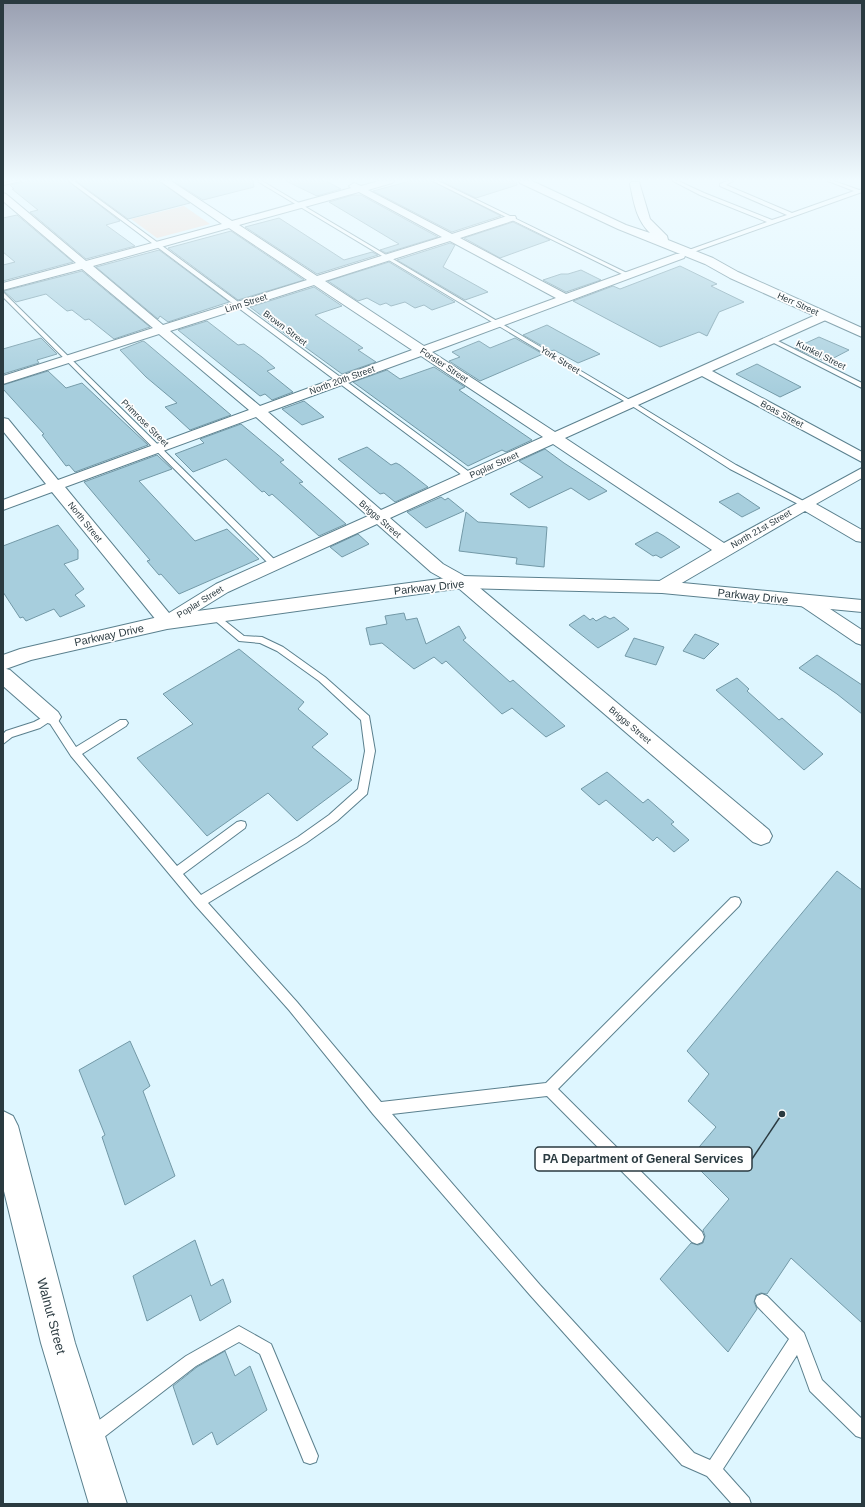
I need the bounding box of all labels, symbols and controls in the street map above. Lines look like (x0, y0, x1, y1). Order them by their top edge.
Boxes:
street label: Herr Street (776, 290, 821, 318)
street label: Linn Street (224, 291, 269, 314)
street label: Brown Street (261, 308, 309, 348)
street label: Kunkel Street (795, 338, 848, 372)
street label: York Street (538, 344, 582, 376)
street label: Forster Street (418, 346, 470, 384)
street label: North 20th Street (308, 363, 376, 396)
street label: Primrose Street (119, 397, 171, 449)
street label: Boas Street (759, 399, 806, 430)
street label: Poplar Street (468, 450, 520, 480)
street label: Briggs Street (357, 498, 403, 540)
street label: North Street (66, 500, 104, 544)
street label: North 21st Street (729, 507, 793, 550)
street label: Parkway Drive (393, 577, 465, 597)
street label: Poplar Street (175, 584, 225, 620)
street label: Parkway Drive (717, 586, 789, 606)
street label: Parkway Drive (73, 622, 145, 648)
street label: Briggs Street (607, 704, 654, 746)
callout: PA Department of General Services (535, 1147, 752, 1171)
text: PA Department of General Services (543, 1152, 744, 1166)
street label: Walnut Street (34, 1276, 69, 1356)

